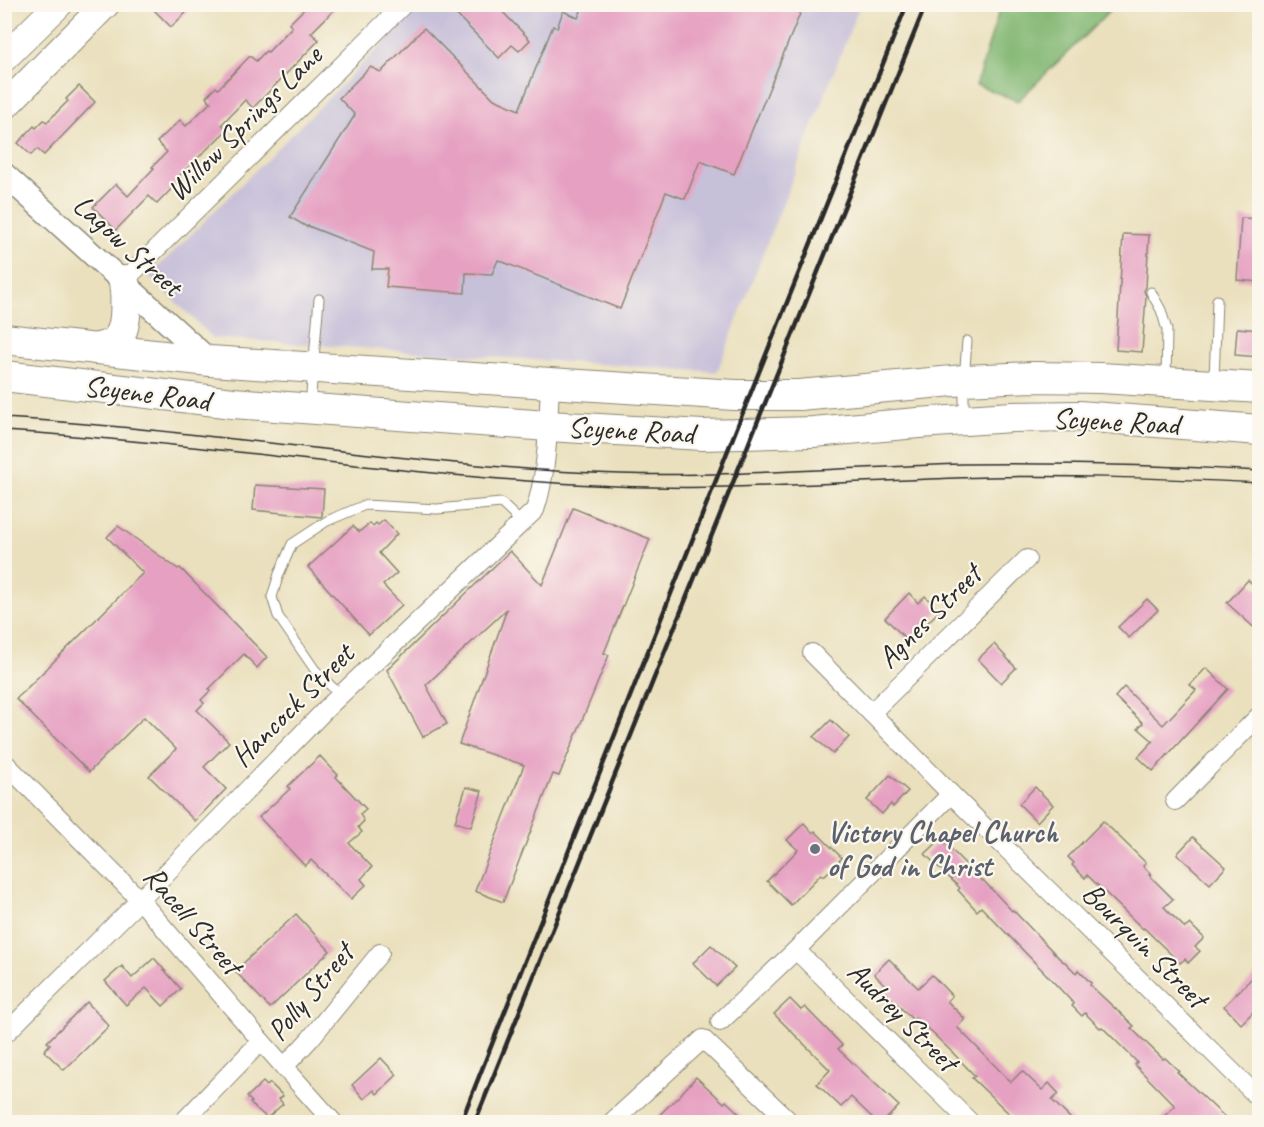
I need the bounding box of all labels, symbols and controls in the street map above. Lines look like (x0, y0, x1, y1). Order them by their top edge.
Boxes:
street label: Willow Springs Lane (158, 36, 331, 209)
street label: Lagow Street (65, 186, 193, 306)
street label: Scyene Road (82, 366, 216, 420)
street label: Scyene Road (1052, 399, 1184, 444)
street label: Scyene Road (567, 408, 699, 453)
street label: Agnes Street (869, 553, 992, 676)
street label: Hancock Street (222, 633, 364, 775)
place label: Victory Chapel Church of God in Christ (827, 813, 1059, 885)
marker: Victory Chapel Church of God in Christ (808, 842, 822, 856)
street label: Racell Street (135, 858, 253, 985)
street label: Bourquin Street (1074, 874, 1219, 1019)
street label: Polly Street (258, 932, 364, 1049)
street label: Audrey Street (840, 953, 969, 1082)

